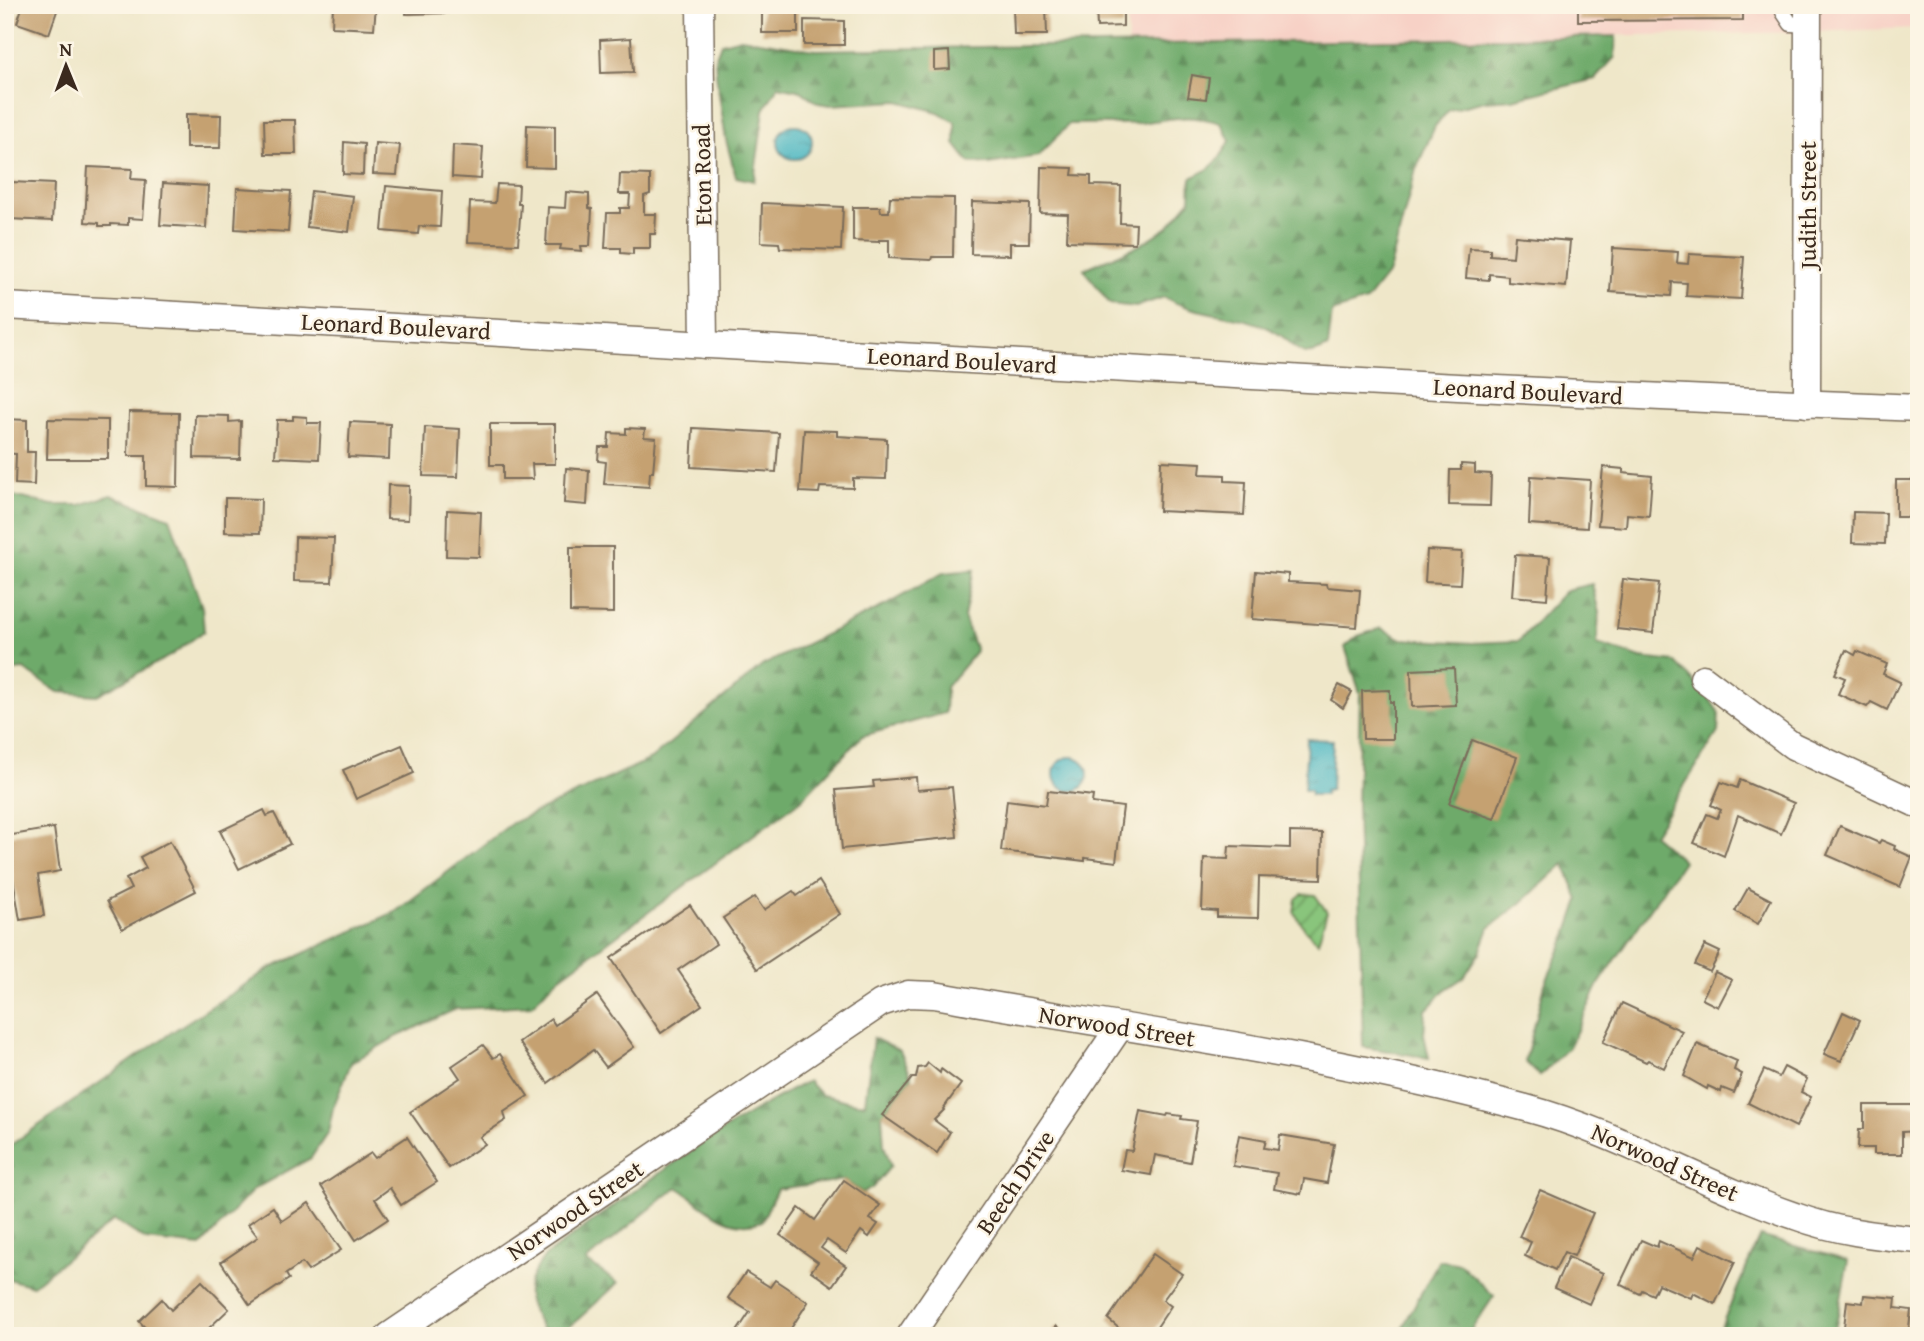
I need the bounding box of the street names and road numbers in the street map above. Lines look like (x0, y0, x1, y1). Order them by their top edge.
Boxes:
street label: Eton Road (684, 124, 720, 226)
street label: Judith Street (1790, 140, 1825, 272)
street label: Leonard Boulevard (300, 304, 492, 348)
street label: Leonard Boulevard (866, 338, 1058, 382)
street label: Leonard Boulevard (1432, 369, 1624, 413)
street label: Norwood Street (1036, 996, 1198, 1056)
street label: Norwood Street (1586, 1114, 1745, 1210)
street label: Beech Drive (967, 1123, 1063, 1241)
street label: Norwood Street (500, 1151, 651, 1269)

